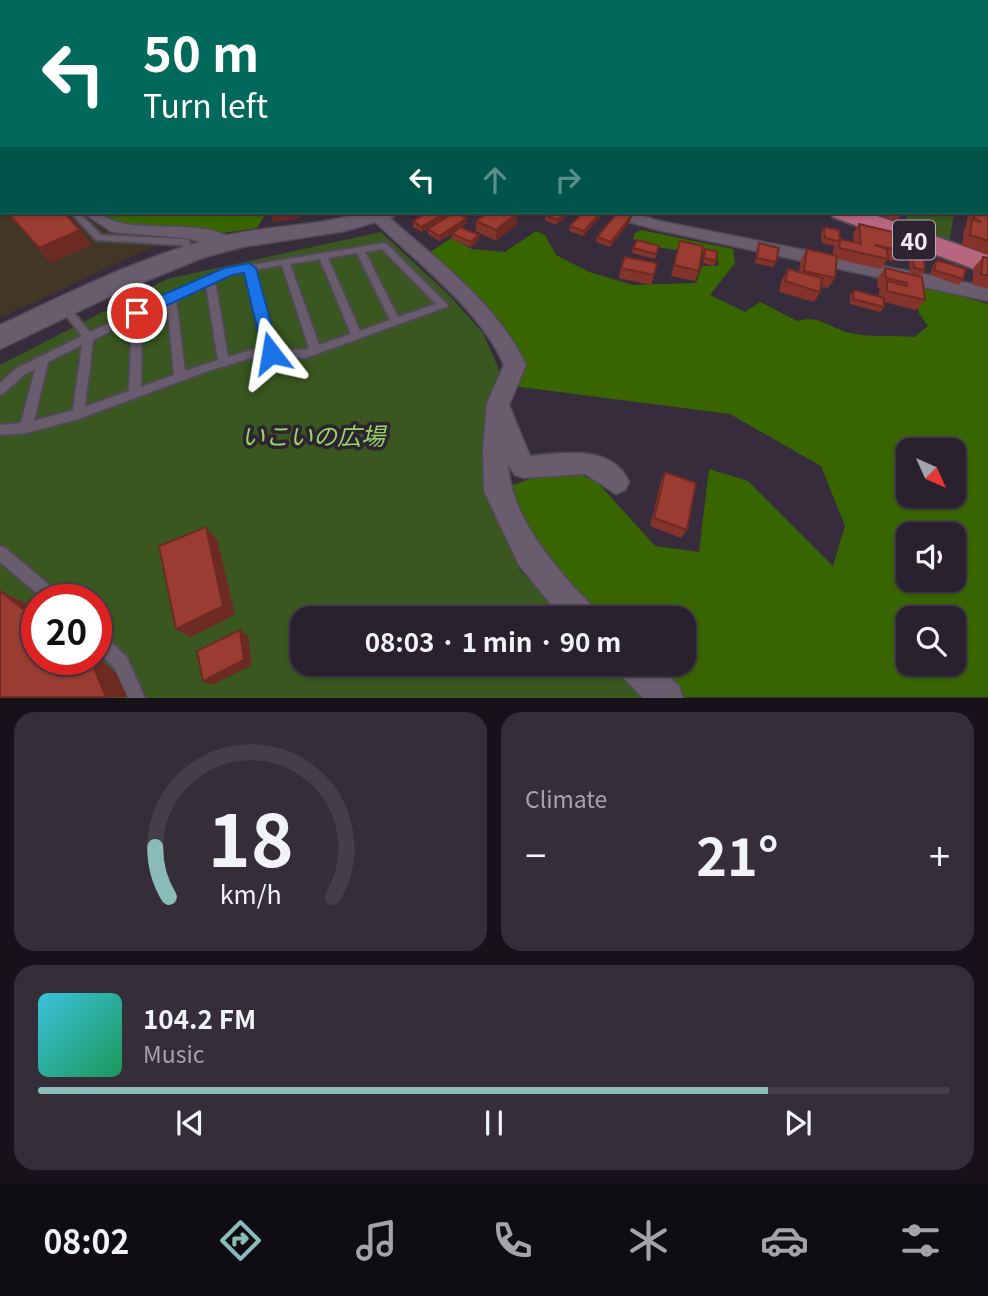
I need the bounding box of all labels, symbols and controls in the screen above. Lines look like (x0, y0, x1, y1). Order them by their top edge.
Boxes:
text: 50 m (143, 15, 259, 86)
icon: left (28, 28, 119, 119)
text: Turn left (143, 81, 268, 127)
icon: left (403, 161, 441, 199)
icon: ahead (476, 161, 514, 199)
icon: right (549, 161, 587, 199)
road number: 40 (893, 220, 935, 260)
pin (107, 283, 167, 343)
icon: arrive (118, 294, 156, 332)
position arrow (234, 316, 308, 390)
park label: いこいの広場 (241, 417, 388, 452)
north arrow (896, 438, 966, 508)
map controls (896, 438, 966, 676)
button: sound (896, 522, 966, 592)
speed limit sign: 20 (21, 584, 112, 675)
button: search (896, 606, 966, 676)
text: 08:03 · 1 min · 90 m (365, 622, 621, 659)
text: Climate (525, 781, 607, 815)
text: 18 (208, 784, 293, 889)
text: 21° (696, 816, 779, 891)
text: − (525, 826, 546, 881)
text: + (929, 826, 950, 881)
text: km/h (220, 875, 281, 911)
text: 104.2 FM (143, 999, 256, 1036)
text: Music (143, 1036, 204, 1070)
icon: previous (171, 1104, 209, 1142)
icon: pause (475, 1104, 513, 1142)
icon: next (779, 1104, 817, 1142)
icon: directions (216, 1216, 265, 1265)
icon: music (352, 1216, 401, 1265)
icon: phone (488, 1216, 537, 1265)
icon: climate (624, 1216, 673, 1265)
icon: car (760, 1216, 809, 1265)
icon: filters (896, 1216, 945, 1265)
text: 08:02 (43, 1217, 129, 1263)

